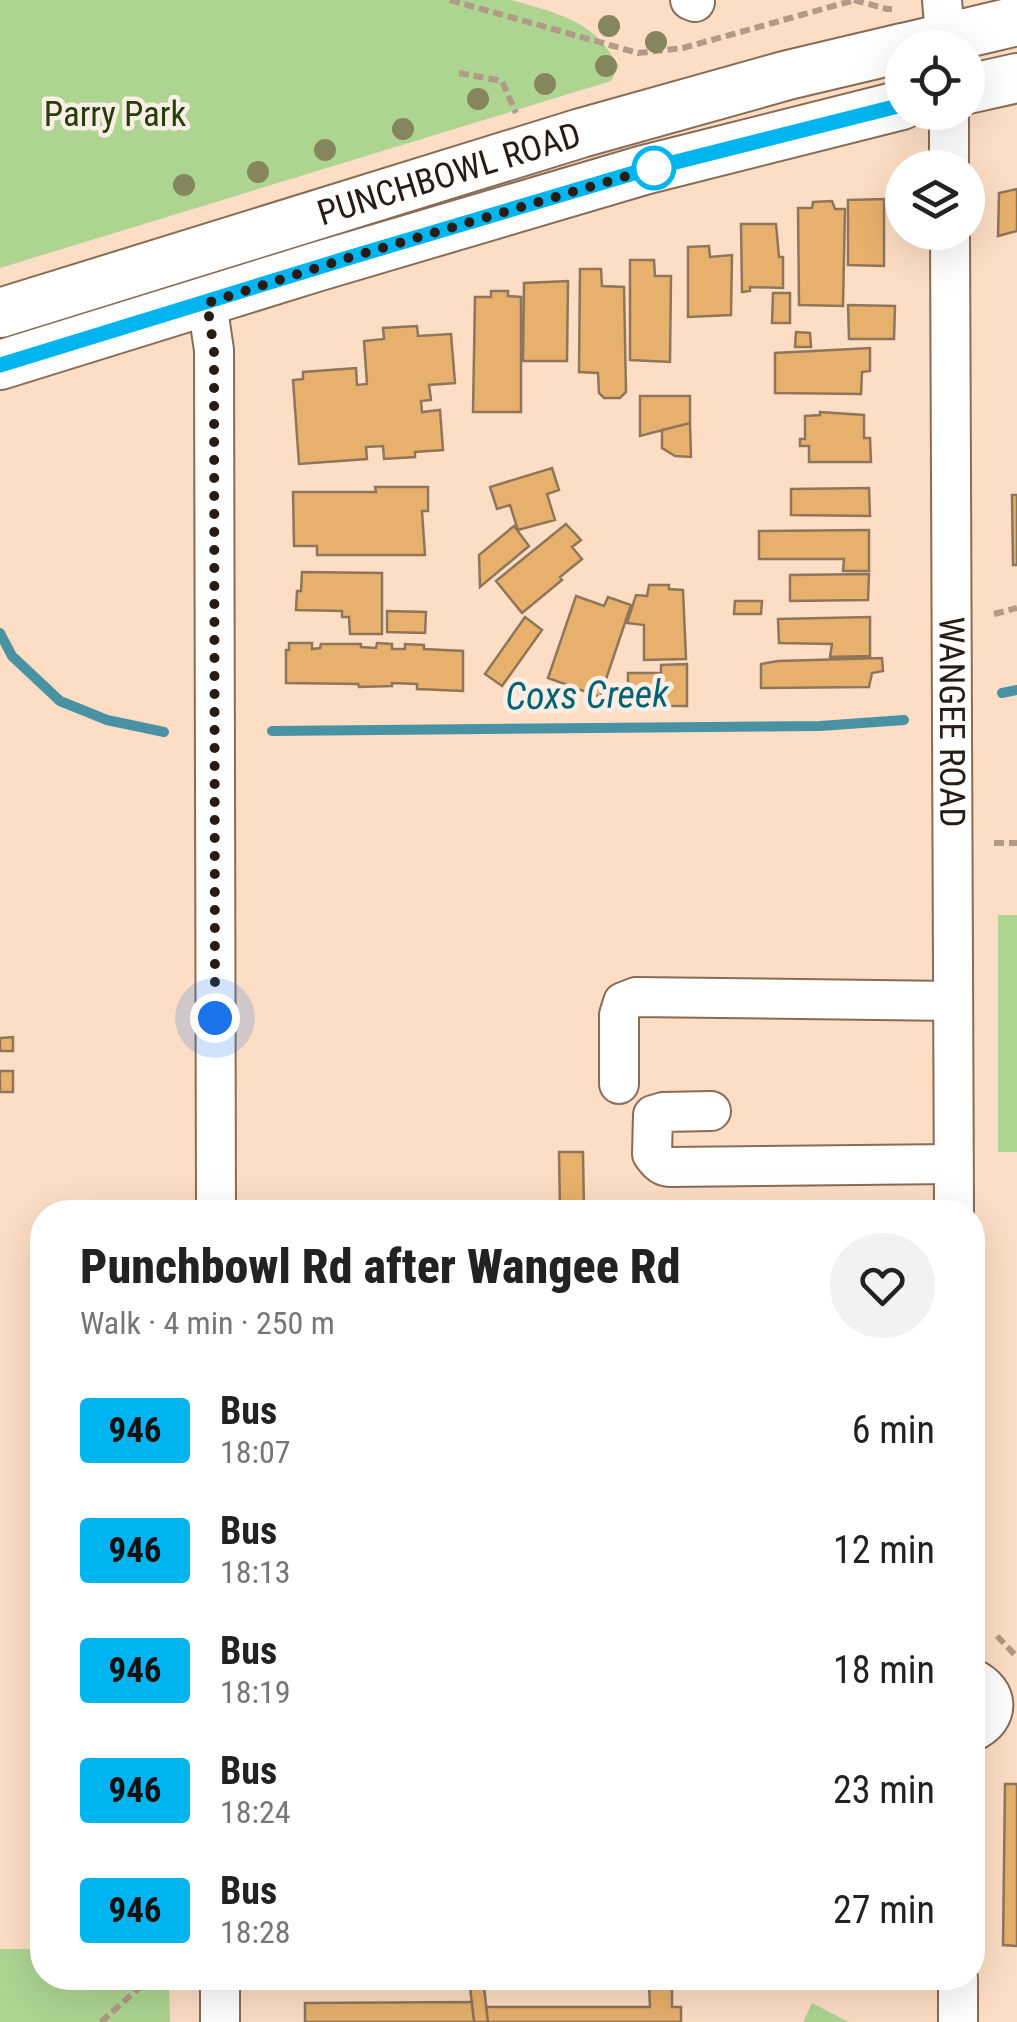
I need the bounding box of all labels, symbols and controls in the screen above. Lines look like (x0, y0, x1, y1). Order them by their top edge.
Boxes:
map controls (885, 30, 985, 250)
button: locate (885, 30, 985, 130)
park label: Parry Park (44, 94, 187, 135)
street label: PUNCHBOWL ROAD (312, 114, 586, 234)
unlabelled marker (633, 147, 675, 189)
button: layers (885, 150, 985, 250)
street label: WANGEE ROAD (931, 617, 973, 827)
water label: Coxs Creek (505, 672, 671, 718)
your location (190, 993, 240, 1043)
button: heart (830, 1233, 935, 1338)
text: Punchbowl Rd after Wangee Rd (80, 1238, 680, 1295)
text: Walk · 4 min · 250 m (80, 1304, 335, 1342)
text: Bus (220, 1389, 277, 1433)
text: 6 min (852, 1408, 935, 1452)
text: 946 (108, 1410, 162, 1451)
text: 18:07 (220, 1433, 291, 1471)
text: Bus (220, 1509, 277, 1553)
text: 12 min (833, 1528, 935, 1572)
text: 946 (108, 1530, 162, 1571)
text: 18:13 (220, 1553, 291, 1591)
text: Bus (220, 1629, 277, 1673)
text: 18 min (833, 1648, 935, 1692)
text: 946 (108, 1650, 162, 1691)
text: 18:19 (220, 1673, 291, 1711)
text: Bus (220, 1749, 277, 1793)
text: 23 min (833, 1768, 935, 1812)
text: 946 (108, 1770, 162, 1811)
text: 18:24 (220, 1793, 291, 1831)
text: Bus (220, 1869, 277, 1913)
text: 27 min (833, 1888, 935, 1932)
text: 946 (108, 1890, 162, 1931)
text: 18:28 (220, 1913, 291, 1951)

